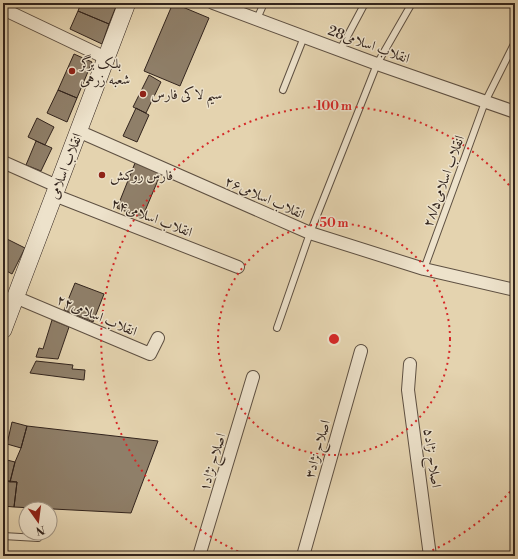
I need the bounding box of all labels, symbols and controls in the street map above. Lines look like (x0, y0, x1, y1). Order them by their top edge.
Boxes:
street label: 28انقلاب اسلامی (325, 22, 412, 68)
place label: بلک برگر شعبه زرهی (78, 54, 130, 89)
marker: بلک برگر شعبه زرهی (67, 66, 77, 76)
place label: سیم لاکی فارس (151, 85, 222, 108)
marker: سیم لاکی فارس (138, 89, 148, 99)
text: 100 m (316, 99, 352, 114)
street label: انقلاب اسلامی (45, 131, 87, 202)
street label: انقلاب اسلامی۲۸/۵ (419, 133, 469, 230)
place label: فارس روکش (110, 167, 173, 185)
marker: فارس روکش (97, 170, 107, 180)
street label: انقلاب اسلامی۲۶ (222, 172, 307, 224)
street label: انقلاب اسلامی۲۴ (108, 194, 195, 242)
text: 50 m (319, 216, 349, 231)
street label: انقلاب اسلامی۲۲ (54, 291, 140, 341)
centre of rings (327, 332, 341, 346)
street label: اصلاح نژاد۳ (301, 418, 338, 481)
street label: اصلاح نژاد۵ (416, 427, 445, 489)
street label: اصلاح نژاد۱ (196, 431, 233, 494)
north arrow (18, 501, 58, 541)
text: N (34, 522, 46, 538)

